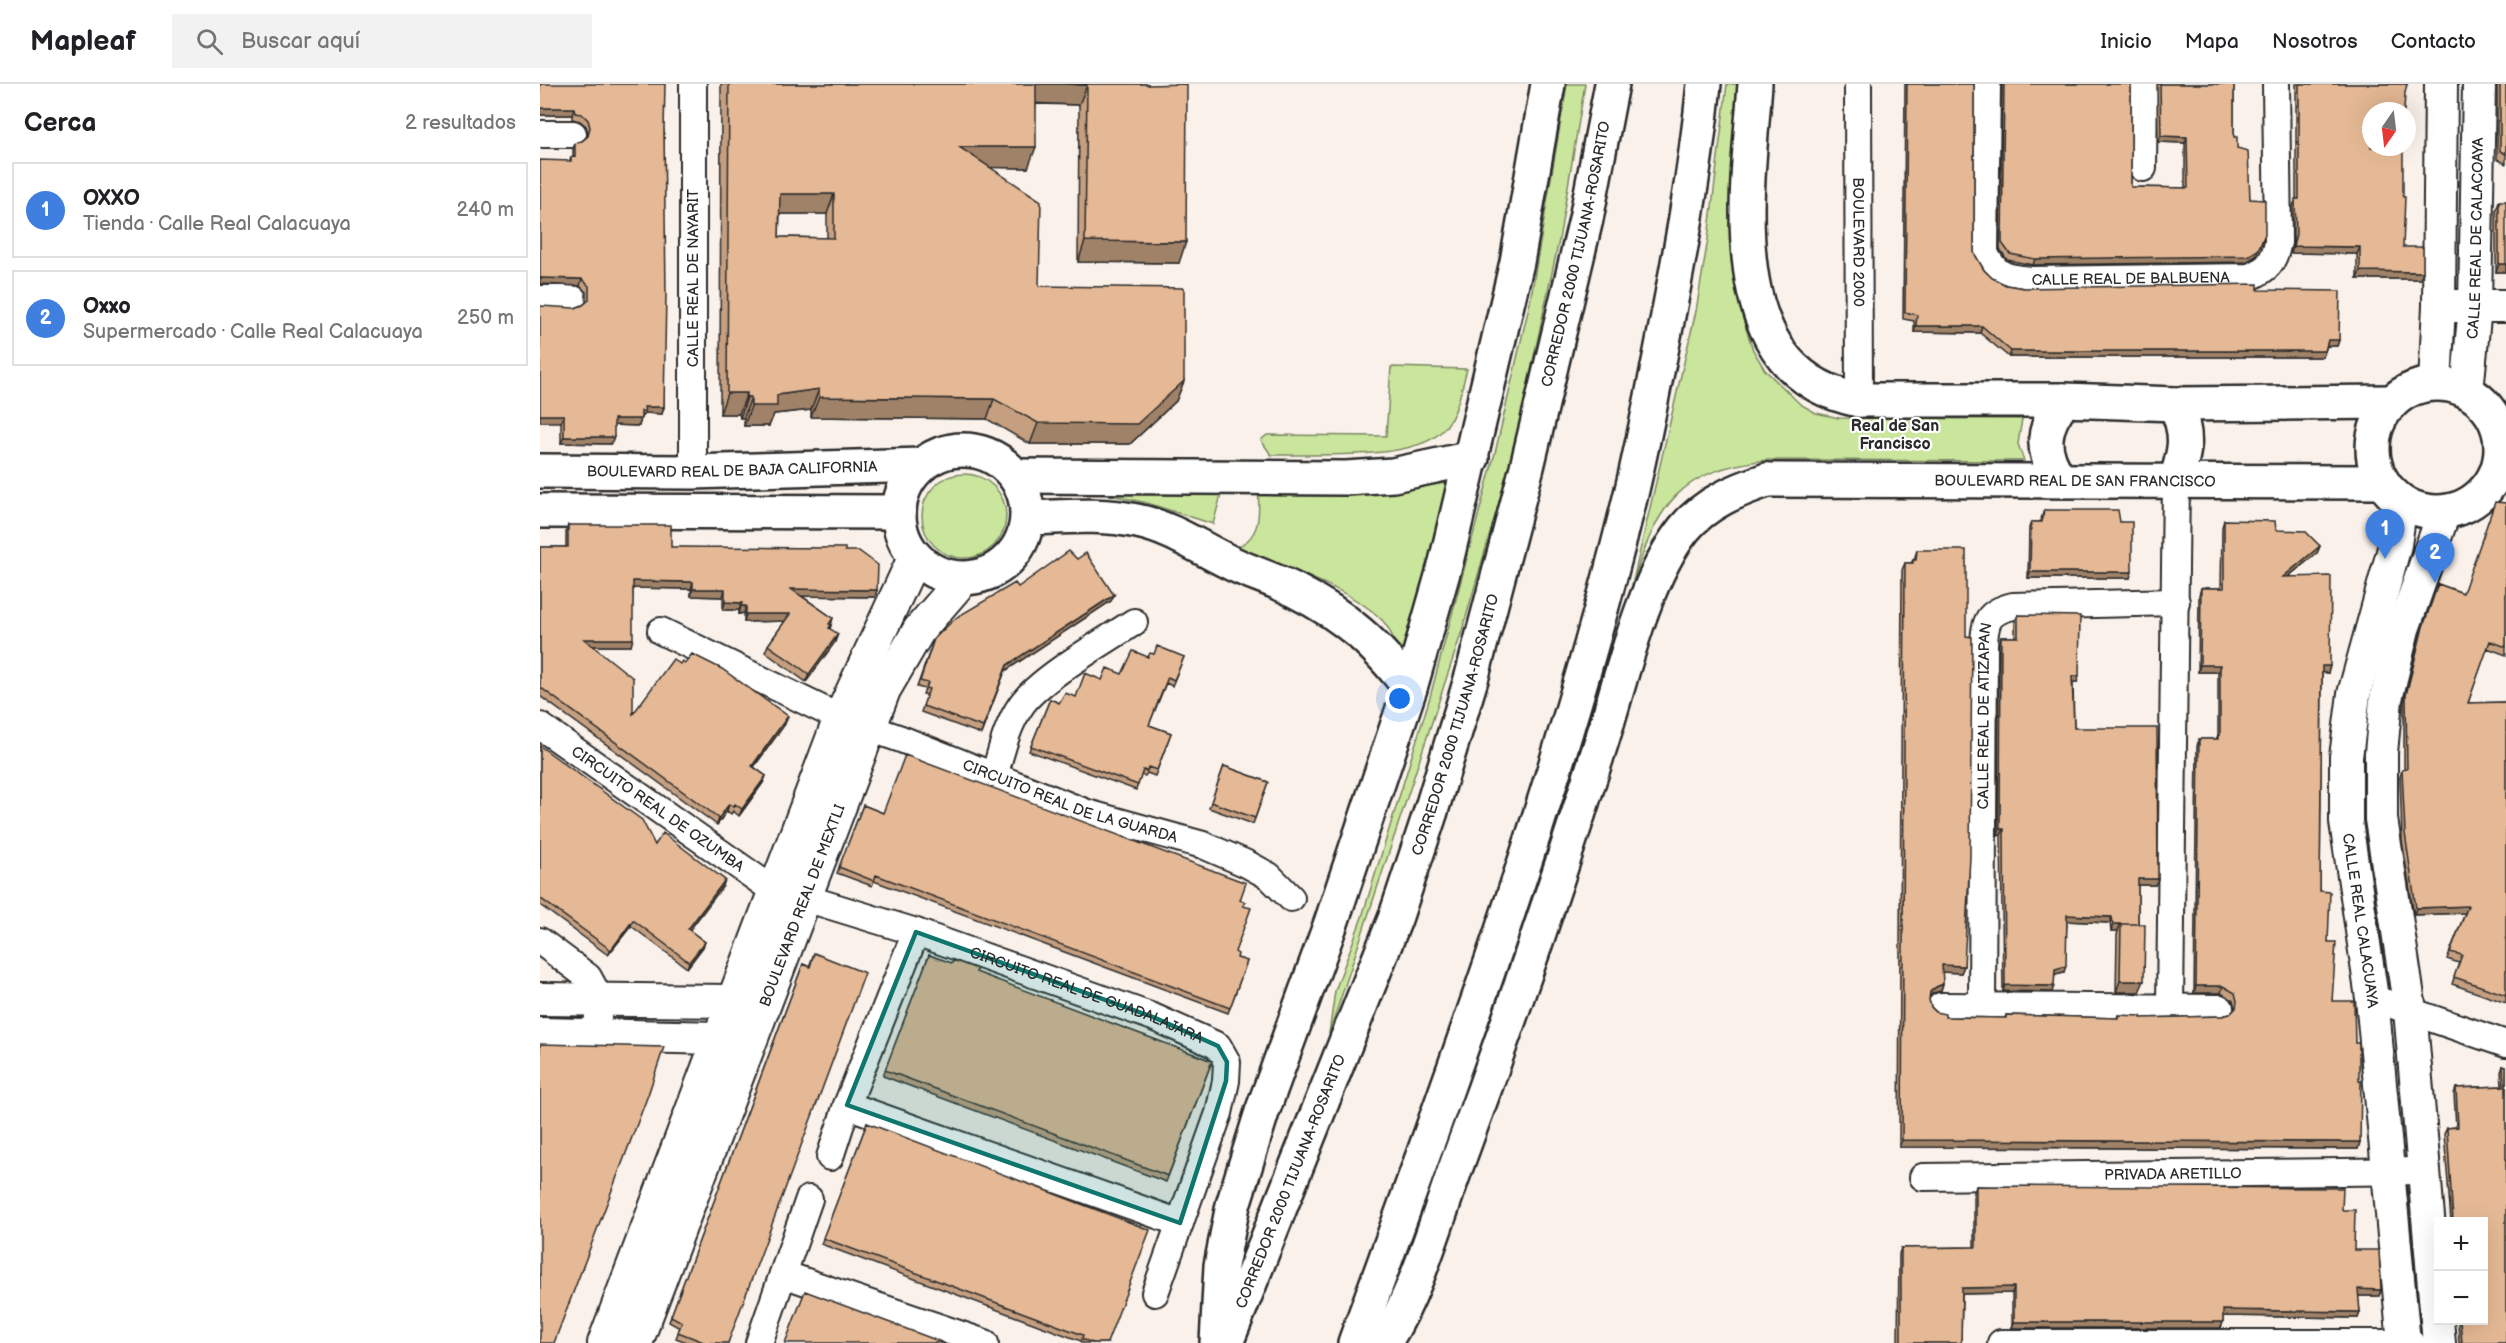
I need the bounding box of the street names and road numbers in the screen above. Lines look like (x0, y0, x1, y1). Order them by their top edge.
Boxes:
street label: CORREDOR 2000 TIJUANA-ROSARITO (1537, 119, 1614, 389)
street label: CALLE REAL DE CALACOAYA (2462, 137, 2488, 340)
street label: BOULEVARD 2000 (1849, 177, 1868, 307)
street label: CALLE REAL DE NAYARIT (684, 189, 703, 367)
street label: CALLE REAL DE BALBUENA (2031, 268, 2231, 290)
street label: BOULEVARD REAL DE BAJA CALIFORNIA (587, 457, 878, 482)
street label: BOULEVARD REAL DE SAN FRANCISCO (1934, 471, 2216, 491)
street label: CORREDOR 2000 TIJUANA-ROSARITO (1407, 592, 1503, 858)
street label: CALLE REAL DE ATIZAPAN (1974, 621, 1996, 810)
street label: CIRCUITO REAL DE OZUMBA (568, 742, 748, 877)
street label: CIRCUITO REAL DE LA GUARDA (960, 755, 1180, 847)
street label: BOULEVARD REAL DE MEXTLI (755, 801, 849, 1009)
street label: CALLE REAL CALACUAYA (2338, 832, 2382, 1010)
street label: CIRCUITO REAL DE GUADALAJARA (967, 943, 1207, 1048)
street label: CORREDOR 2000 TIJUANA-ROSARITO (1231, 1052, 1350, 1311)
street label: PRIVADA ARETILLO (2104, 1164, 2242, 1184)

